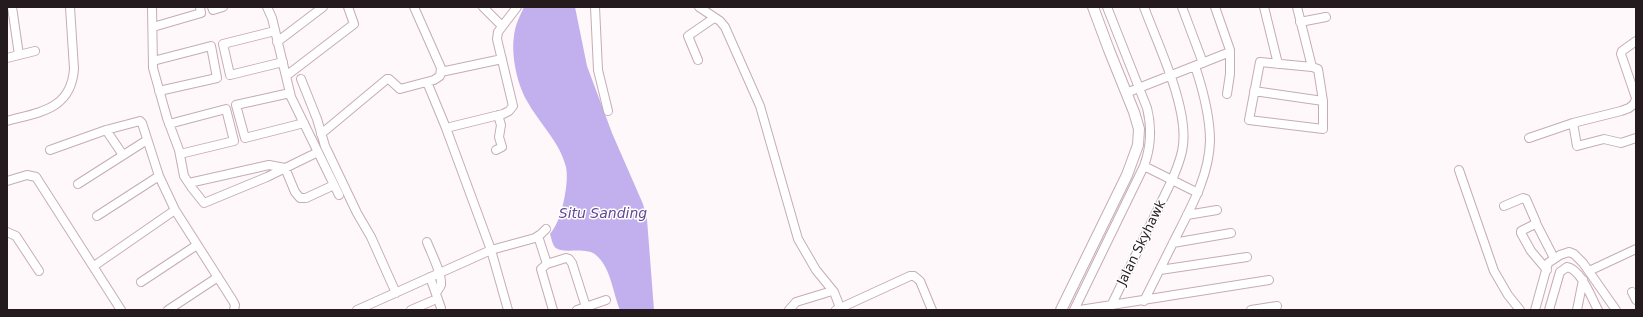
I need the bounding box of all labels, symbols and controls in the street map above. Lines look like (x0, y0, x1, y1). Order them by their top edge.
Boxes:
street label: Jalan Skyhawk (1115, 198, 1169, 288)
water label: Situ Sanding (559, 206, 647, 222)

